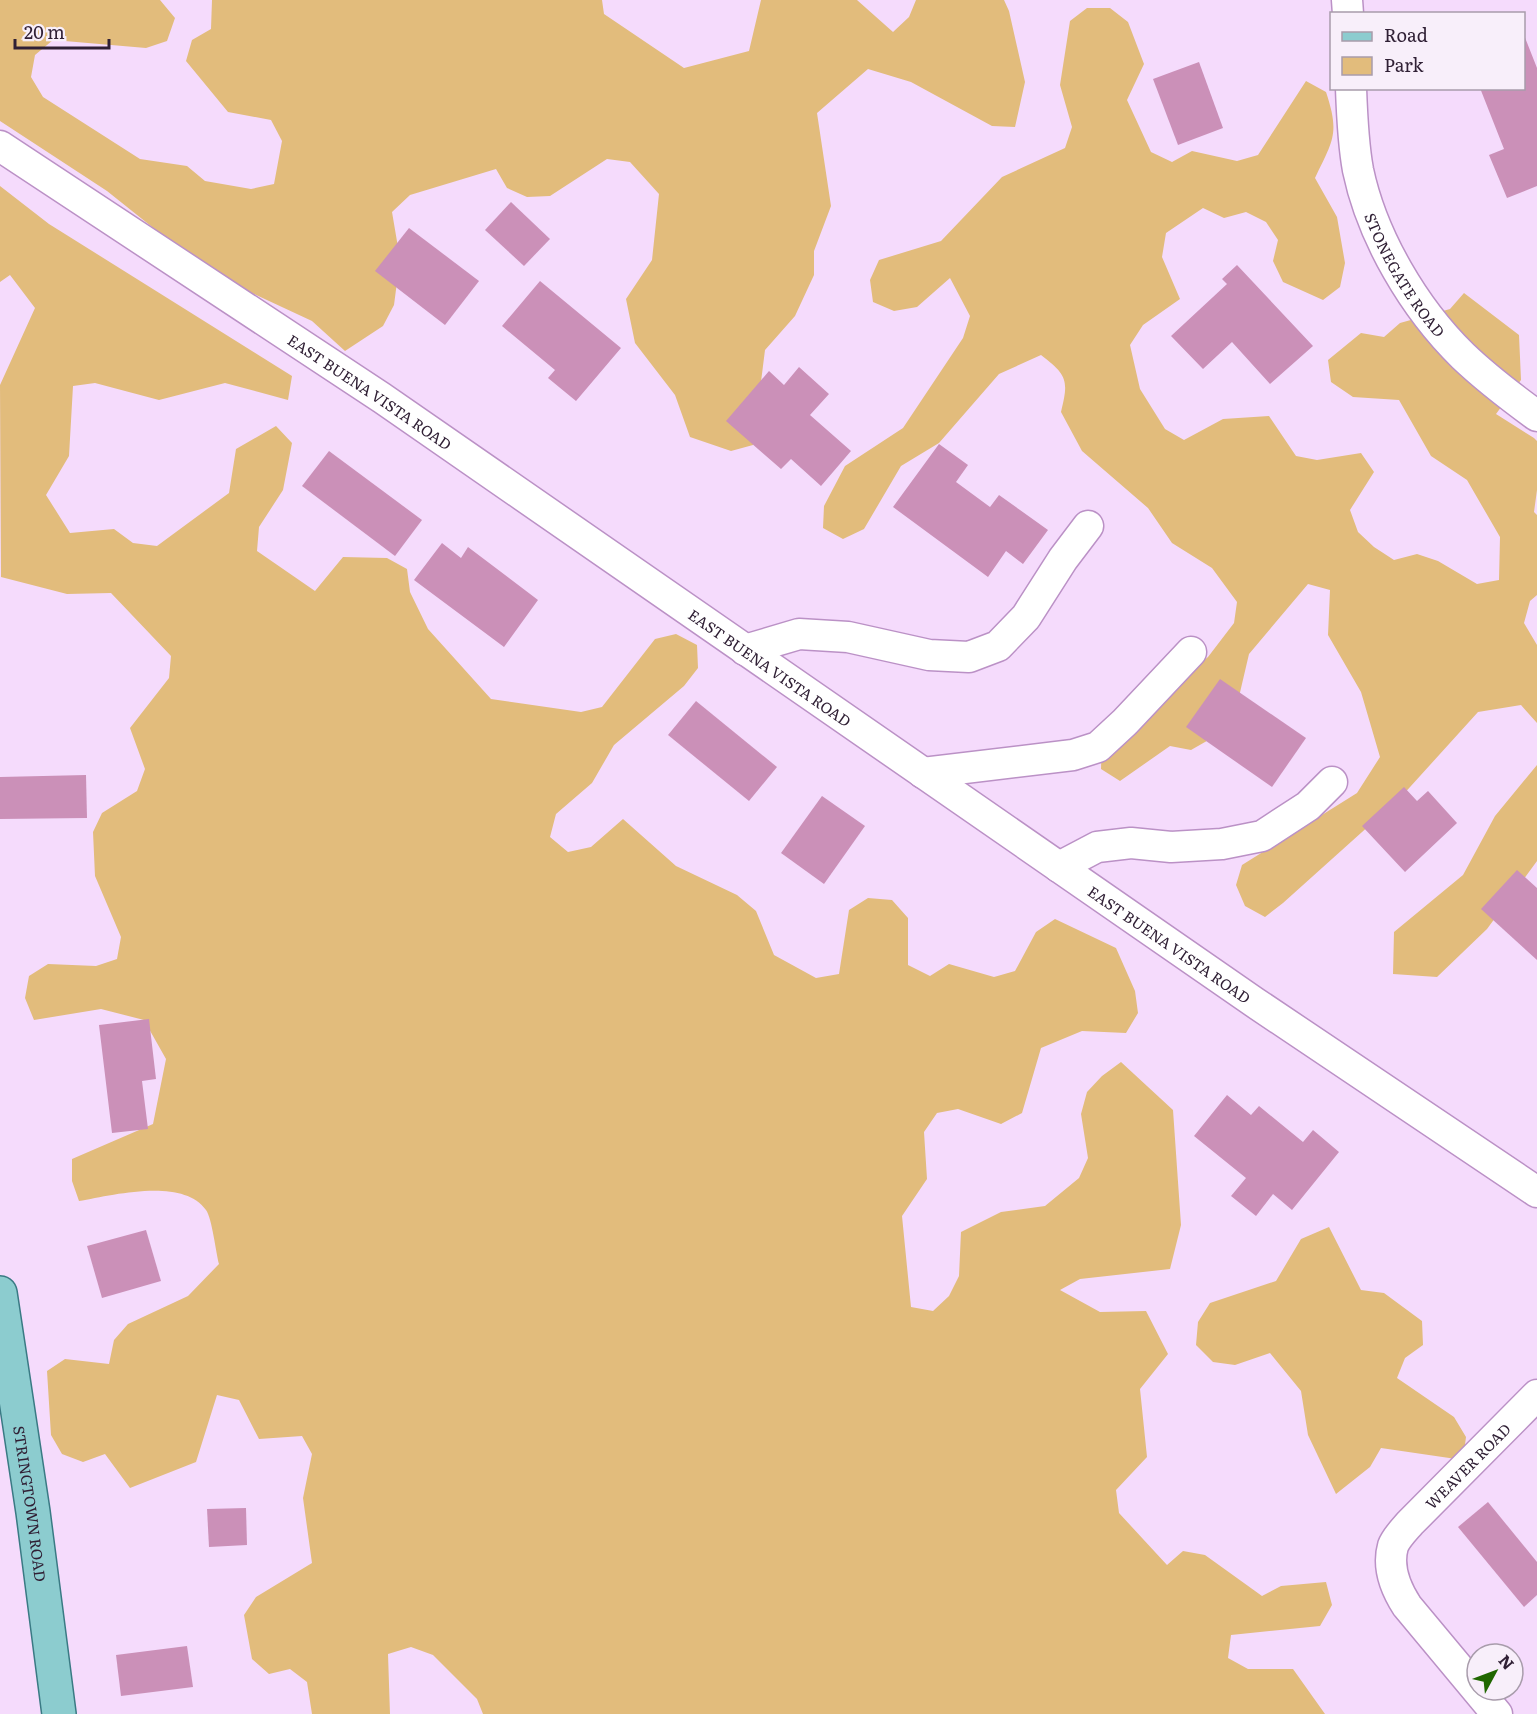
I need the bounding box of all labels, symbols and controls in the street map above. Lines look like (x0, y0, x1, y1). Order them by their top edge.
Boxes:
scale bar (15, 12, 110, 50)
legend (1330, 12, 1525, 90)
text: 20 m (24, 18, 65, 45)
text: Road (1384, 21, 1428, 48)
text: Park (1384, 51, 1425, 78)
street label: STONEGATE ROAD (1360, 209, 1451, 341)
street label: EAST BUENA VISTA ROAD (283, 328, 457, 455)
street label: EAST BUENA VISTA ROAD (684, 602, 856, 732)
street label: EAST BUENA VISTA ROAD (1084, 879, 1256, 1008)
street label: WEAVER ROAD (1419, 1417, 1515, 1514)
street label: STRINGTOWN ROAD (9, 1424, 53, 1583)
north arrow (1465, 1642, 1525, 1702)
text: N (1494, 1649, 1521, 1674)

